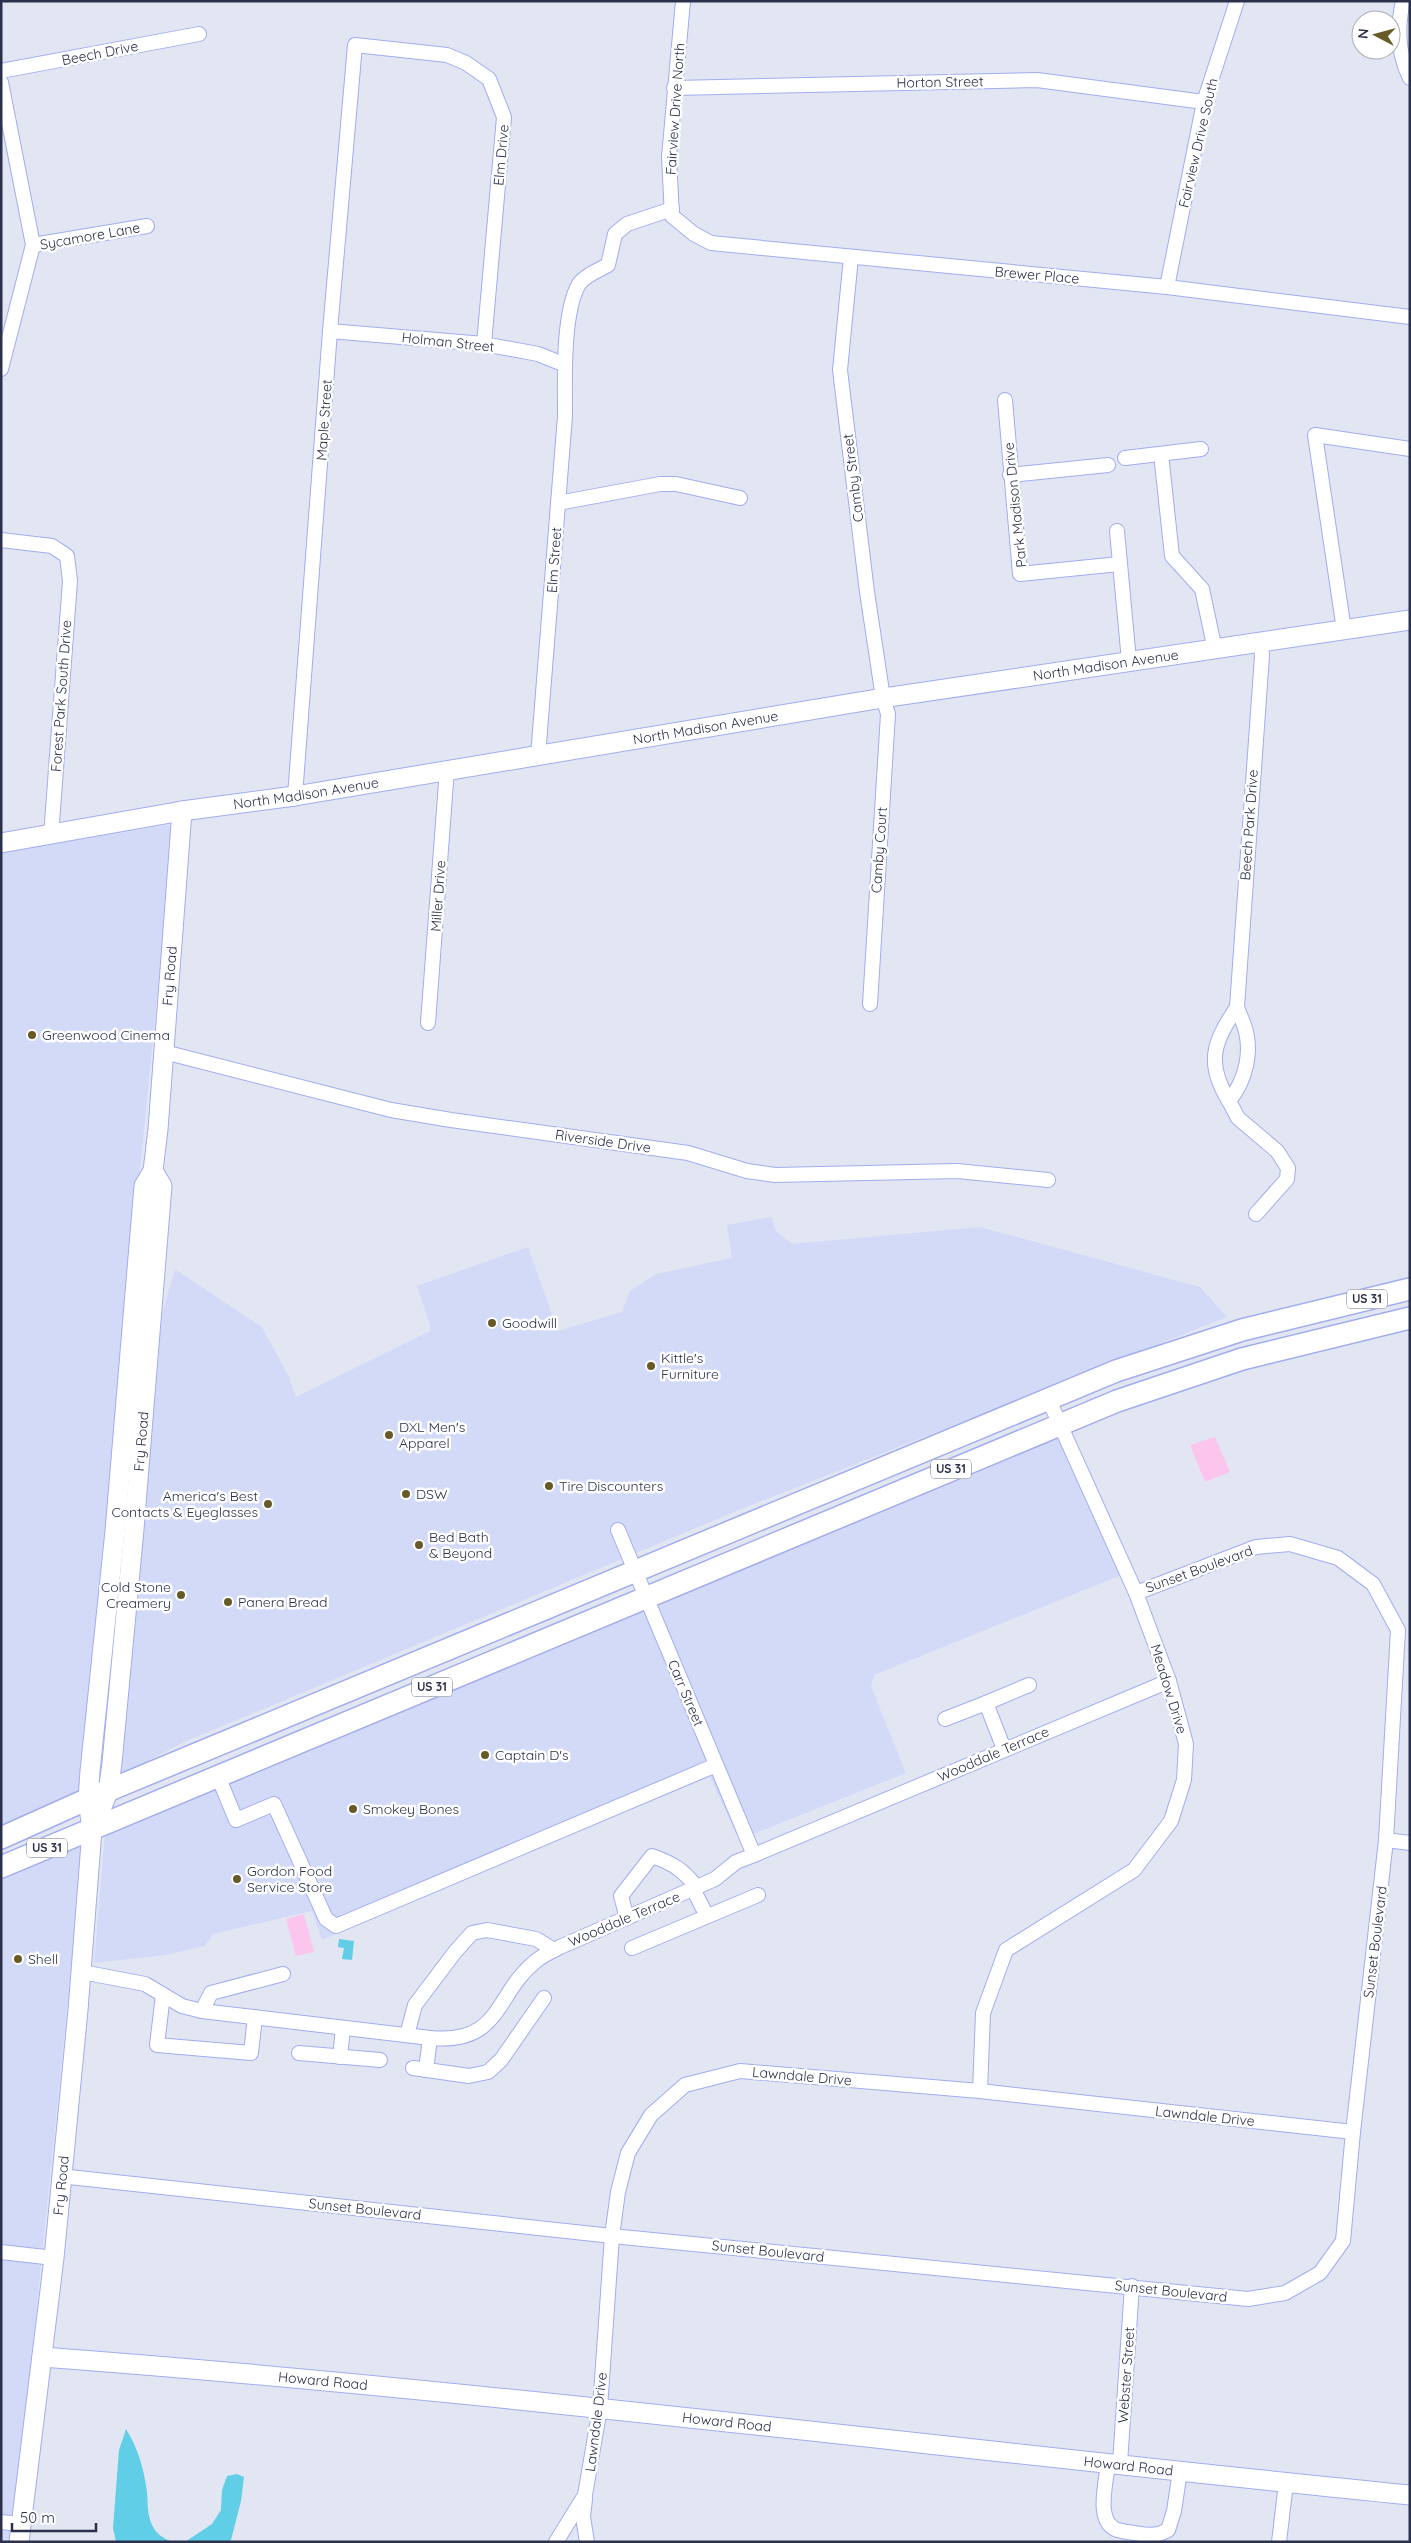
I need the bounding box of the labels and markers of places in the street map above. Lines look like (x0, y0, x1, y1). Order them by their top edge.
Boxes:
place label: Greenwood Cinema (42, 1026, 170, 1044)
marker: Greenwood Cinema (26, 1029, 38, 1041)
place label: Goodwill (502, 1314, 557, 1332)
marker: Goodwill (486, 1317, 498, 1329)
place label: Kittle's Furniture (661, 1349, 719, 1383)
marker: Kittle's Furniture (645, 1360, 657, 1372)
place label: DXL Men's Apparel (399, 1418, 465, 1452)
marker: DXL Men's Apparel (383, 1429, 395, 1441)
place label: Tire Discounters (559, 1477, 663, 1495)
marker: Tire Discounters (543, 1480, 555, 1492)
place label: DSW (416, 1485, 448, 1503)
place label: America's Best Contacts & Eyeglasses (112, 1487, 258, 1521)
marker: DSW (400, 1488, 412, 1500)
marker: America's Best Contacts & Eyeglasses (262, 1498, 274, 1510)
place label: Bed Bath & Beyond (429, 1528, 492, 1562)
marker: Bed Bath & Beyond (413, 1539, 425, 1551)
place label: Cold Stone Creamery (101, 1578, 171, 1612)
marker: Cold Stone Creamery (175, 1589, 187, 1601)
place label: Panera Bread (238, 1593, 327, 1611)
marker: Panera Bread (222, 1596, 234, 1608)
place label: Captain D's (495, 1746, 569, 1764)
marker: Captain D's (479, 1749, 491, 1761)
place label: Smokey Bones (363, 1800, 459, 1818)
marker: Smokey Bones (347, 1803, 359, 1815)
place label: Gordon Food Service Store (247, 1862, 332, 1896)
marker: Gordon Food Service Store (231, 1873, 243, 1885)
place label: Shell (28, 1950, 58, 1968)
marker: Shell (12, 1953, 24, 1965)

